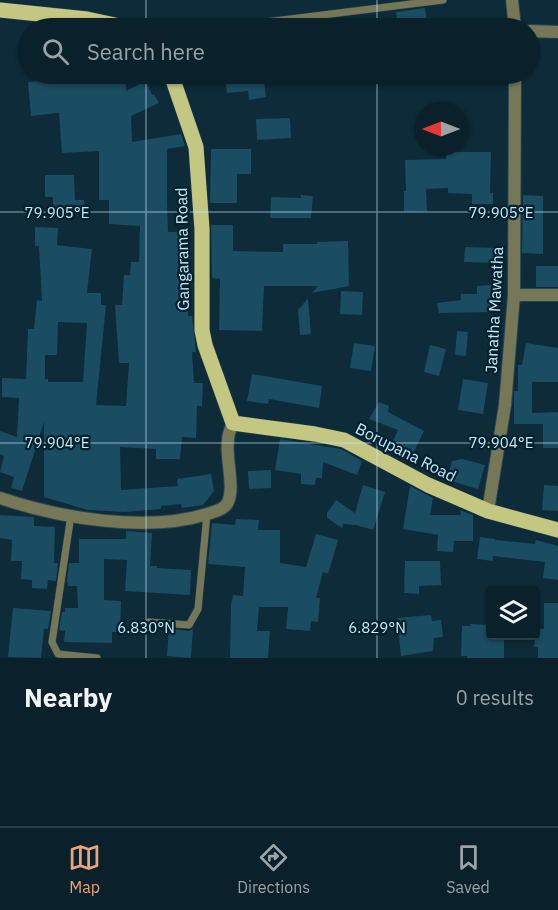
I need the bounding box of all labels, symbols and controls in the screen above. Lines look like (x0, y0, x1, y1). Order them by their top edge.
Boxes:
search box (18, 18, 540, 84)
icon: search (39, 35, 72, 68)
text: Search here (87, 37, 205, 66)
north arrow (414, 102, 468, 156)
street label: Gangarama Road (171, 187, 193, 311)
text: 79.905°E (25, 203, 89, 222)
text: 79.905°E (469, 203, 533, 222)
street label: Janatha Mawatha (481, 246, 507, 374)
street label: Borupana Road (352, 418, 460, 486)
text: 79.904°E (25, 433, 89, 452)
text: 79.904°E (469, 433, 533, 452)
map controls (486, 586, 540, 640)
button: layers (486, 586, 540, 640)
text: 6.830°N (117, 618, 175, 637)
text: 6.829°N (348, 618, 406, 637)
text: Nearby (24, 680, 112, 714)
text: 0 results (456, 684, 534, 711)
tab: Map (68, 841, 101, 897)
tab: Directions (237, 841, 310, 897)
tab: Saved (446, 841, 490, 897)

